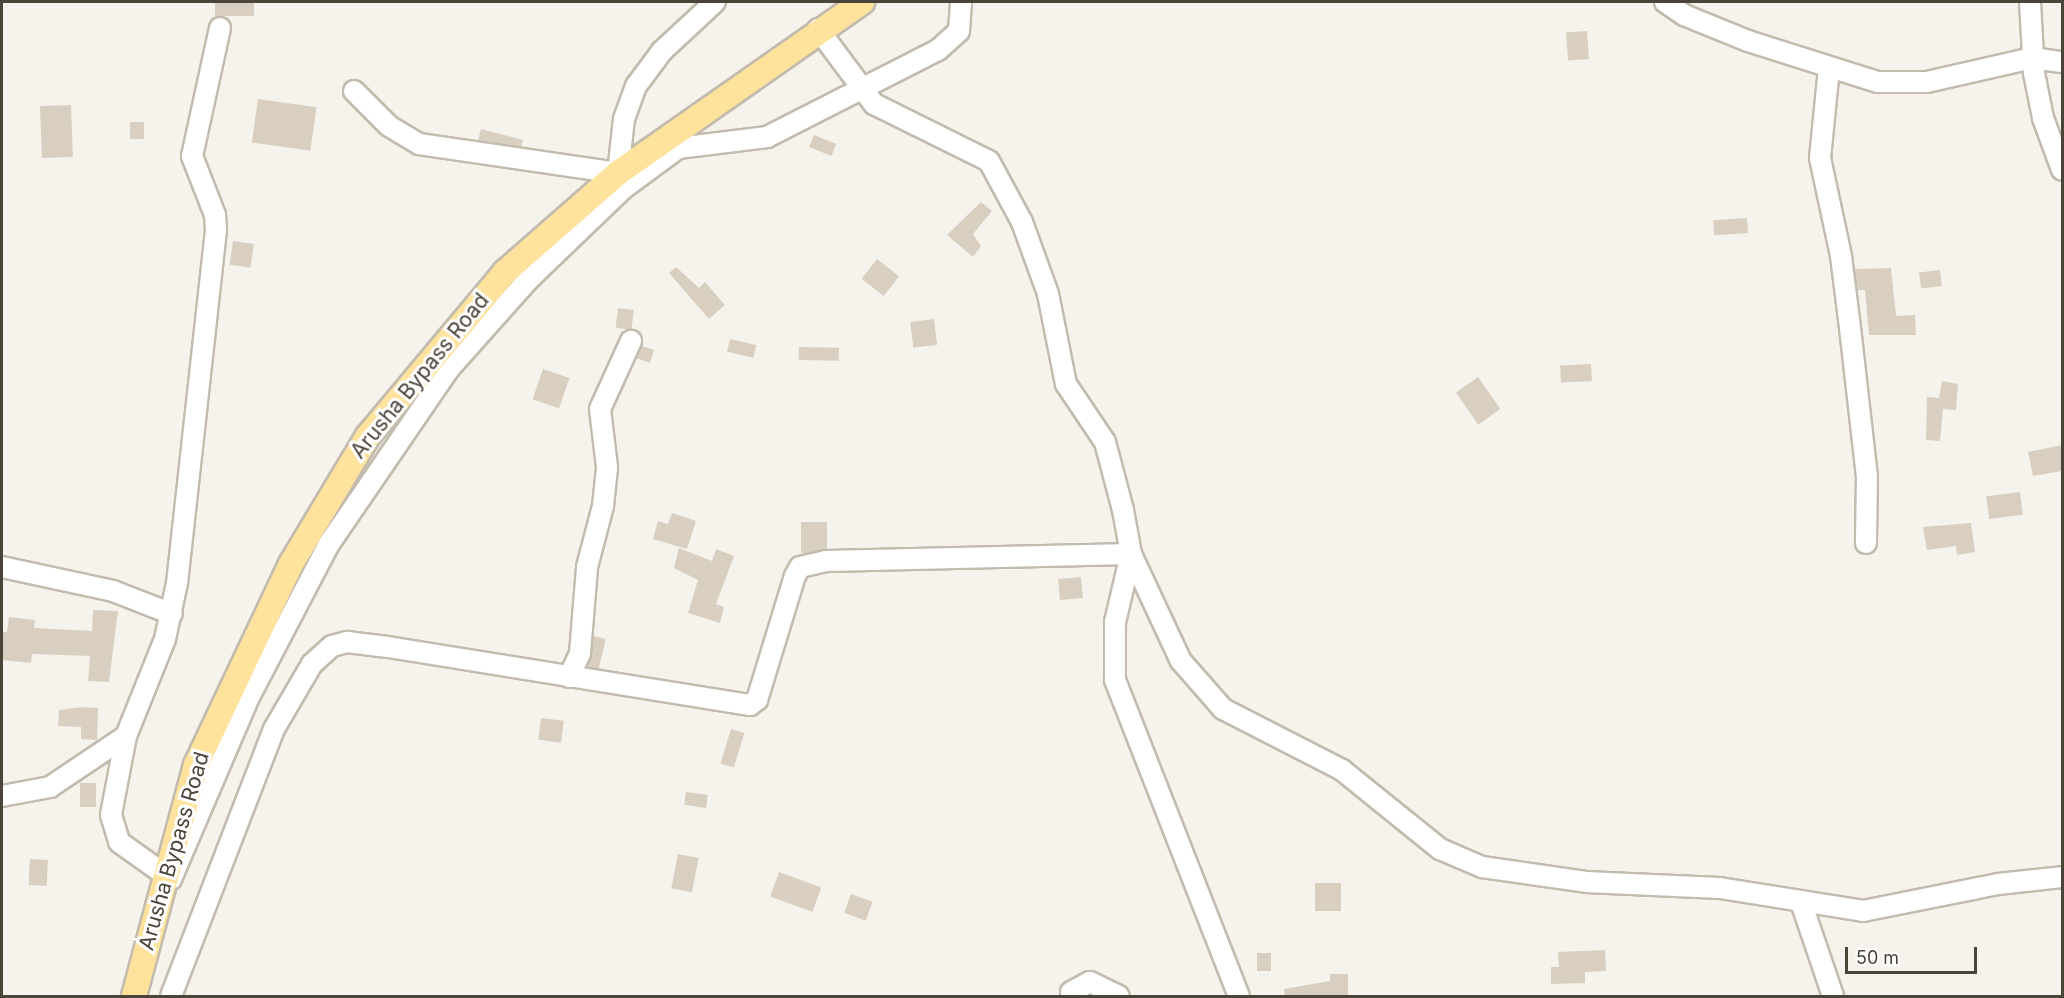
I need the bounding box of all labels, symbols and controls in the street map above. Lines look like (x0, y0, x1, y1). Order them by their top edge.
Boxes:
street label: Arusha Bypass Road (346, 288, 494, 464)
street label: Arusha Bypass Road (134, 749, 214, 953)
scale bar (1848, 935, 1980, 973)
text: 50 m (1856, 947, 1899, 968)

